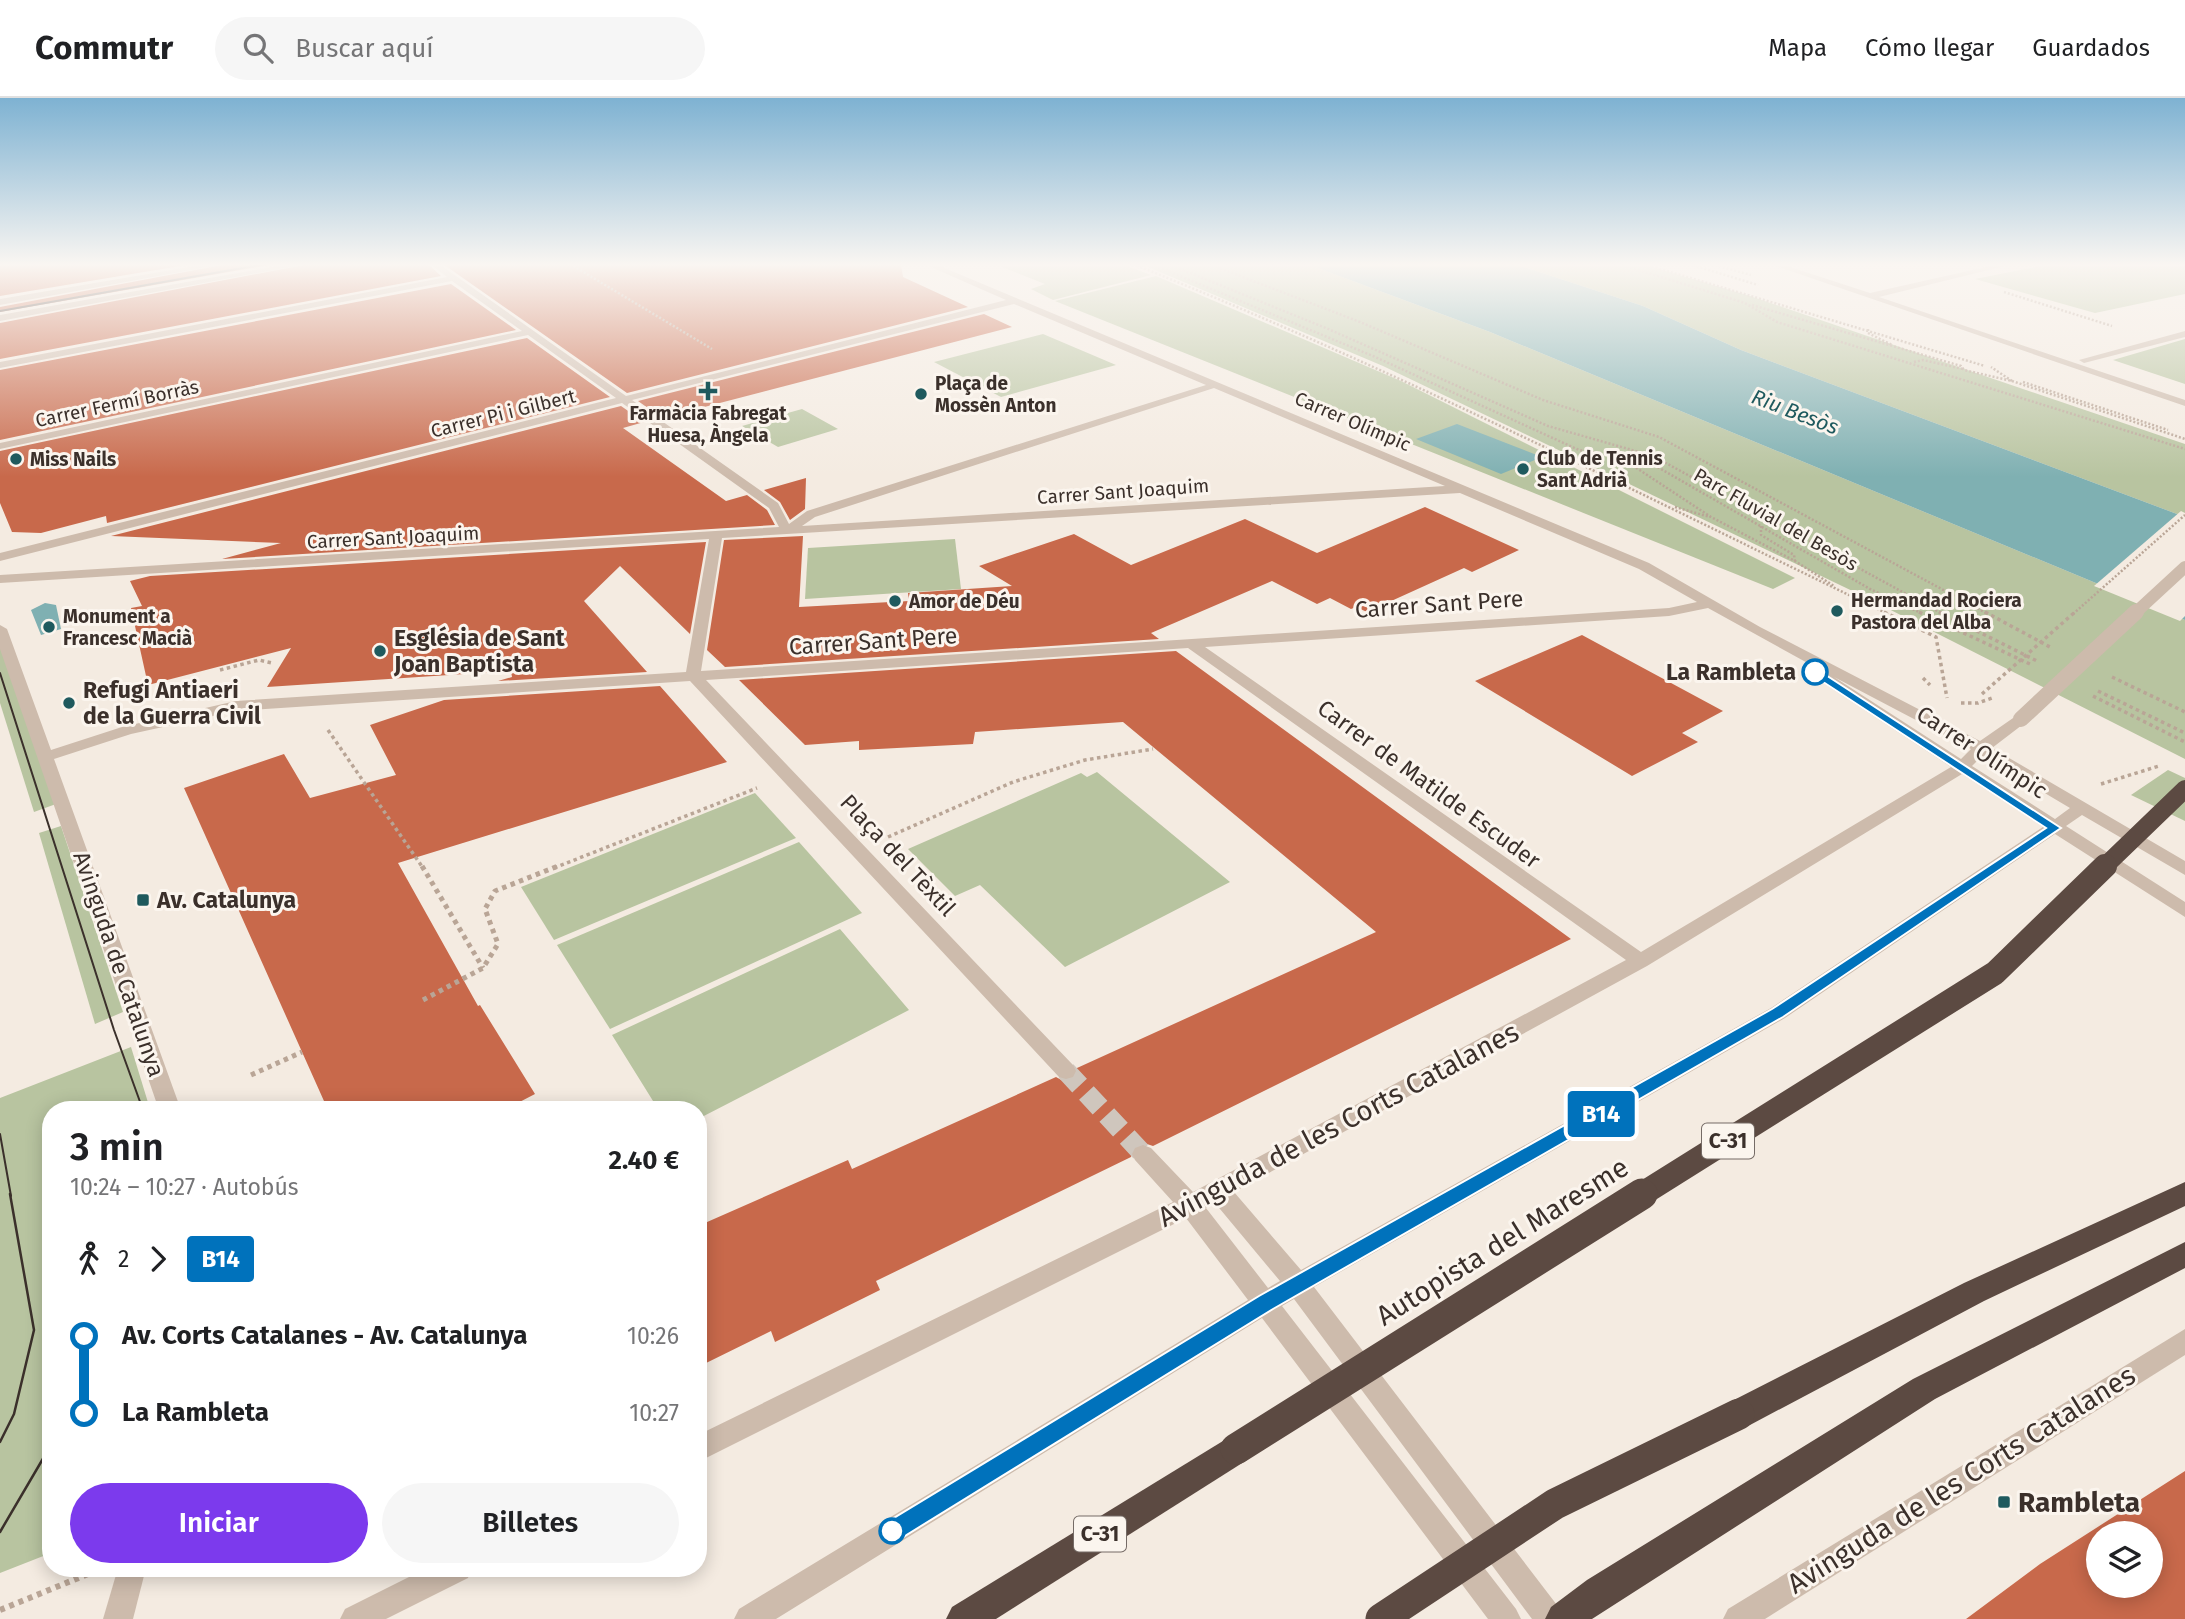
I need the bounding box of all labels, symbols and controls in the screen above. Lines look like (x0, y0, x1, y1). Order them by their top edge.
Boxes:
search box (215, 17, 705, 80)
text: Commutr (35, 28, 173, 68)
icon: search (239, 29, 277, 67)
text: Buscar aquí (295, 33, 434, 64)
text: Mapa (1768, 34, 1827, 62)
text: Cómo llegar (1865, 34, 1994, 62)
text: Guardados (2032, 34, 2150, 62)
place label: Plaça de Mossèn Anton (935, 372, 1056, 417)
street label: Carrer Fermí Borràs (33, 375, 201, 432)
marker: Farmàcia Fabregat Huesa, Àngela (700, 383, 716, 399)
street label: Carrer Pi i Gilbert (428, 384, 578, 443)
water label: Riu Besòs (1748, 384, 1842, 441)
marker: Plaça de Mossèn Anton (913, 386, 929, 402)
street label: Carrer Olímpic (1291, 387, 1414, 456)
place label: Farmàcia Fabregat Huesa, Àngela (629, 402, 787, 447)
place label: Club de Tennis Sant Adrià (1537, 447, 1663, 492)
place label: Miss Nails (30, 448, 116, 471)
marker: Miss Nails (8, 451, 24, 467)
marker: Club de Tennis Sant Adrià (1515, 461, 1531, 477)
street label: Parc Fluvial del Besòs (1690, 463, 1862, 576)
street label: Carrer Sant Joaquim (1036, 474, 1210, 509)
street label: Carrer Sant Joaquim (306, 522, 480, 553)
street label: Carrer Sant Pere (1354, 584, 1524, 624)
place label: Hermandad Rociera Pastora del Alba (1851, 589, 2022, 634)
place label: Amor de Déu (908, 590, 1020, 613)
marker: Amor de Déu (887, 593, 903, 609)
marker: Hermandad Rociera Pastora del Alba (1829, 603, 1845, 619)
place label: Monument a Francesc Macià (63, 605, 192, 650)
marker: Monument a Francesc Macià (41, 619, 57, 635)
street label: Carrer Sant Pere (788, 621, 958, 661)
place label: Església de Sant Joan Baptista (393, 624, 566, 678)
marker: Església de Sant Joan Baptista (372, 643, 388, 659)
place label: La Rambleta (1666, 658, 1796, 686)
marker: La Rambleta (1802, 659, 1828, 685)
place label: Refugi Antiaeri de la Guerra Civil (83, 676, 261, 730)
street label: Carrer de Matilde Escuder (1312, 694, 1546, 874)
marker: Refugi Antiaeri de la Guerra Civil (61, 695, 77, 711)
street label: Carrer Olímpic (1912, 699, 2052, 805)
street label: Plaça del Tèxtil (834, 788, 962, 922)
street label: Avinguda de Catalunya (67, 847, 171, 1081)
place label: Av. Catalunya (156, 886, 296, 914)
marker: Av. Catalunya (135, 892, 151, 908)
street label: Avinguda de les Corts Catalanes (1152, 1015, 1524, 1234)
line badge: B14 (1561, 1091, 1641, 1137)
text: B14 (1582, 1100, 1620, 1128)
text: 3 min (70, 1124, 164, 1170)
road number: C-31 (1702, 1124, 1754, 1158)
text: 2.40 € (608, 1145, 679, 1176)
street label: Autopista del Maresme (1370, 1150, 1634, 1332)
text: 10:24 – 10:27 · Autobús (70, 1173, 299, 1201)
icon: walk (70, 1240, 108, 1278)
icon: forward (139, 1240, 177, 1278)
text: 2 (118, 1245, 129, 1273)
text: B14 (201, 1245, 240, 1273)
text: Av. Corts Catalanes - Av. Catalunya (122, 1320, 527, 1351)
text: 10:26 (627, 1322, 679, 1350)
street label: Avinguda de les Corts Catalanes (1781, 1358, 2141, 1600)
text: La Rambleta (122, 1397, 269, 1428)
text: 10:27 (629, 1399, 679, 1427)
button: Iniciar (70, 1483, 368, 1563)
button: Billetes (382, 1483, 679, 1563)
place label: Rambleta (2018, 1486, 2140, 1519)
marker: Rambleta (1996, 1494, 2012, 1510)
road number: C-31 (1074, 1516, 1126, 1552)
unlabelled marker (879, 1518, 905, 1544)
map controls (2086, 1521, 2163, 1598)
button: layers (2086, 1521, 2163, 1598)

